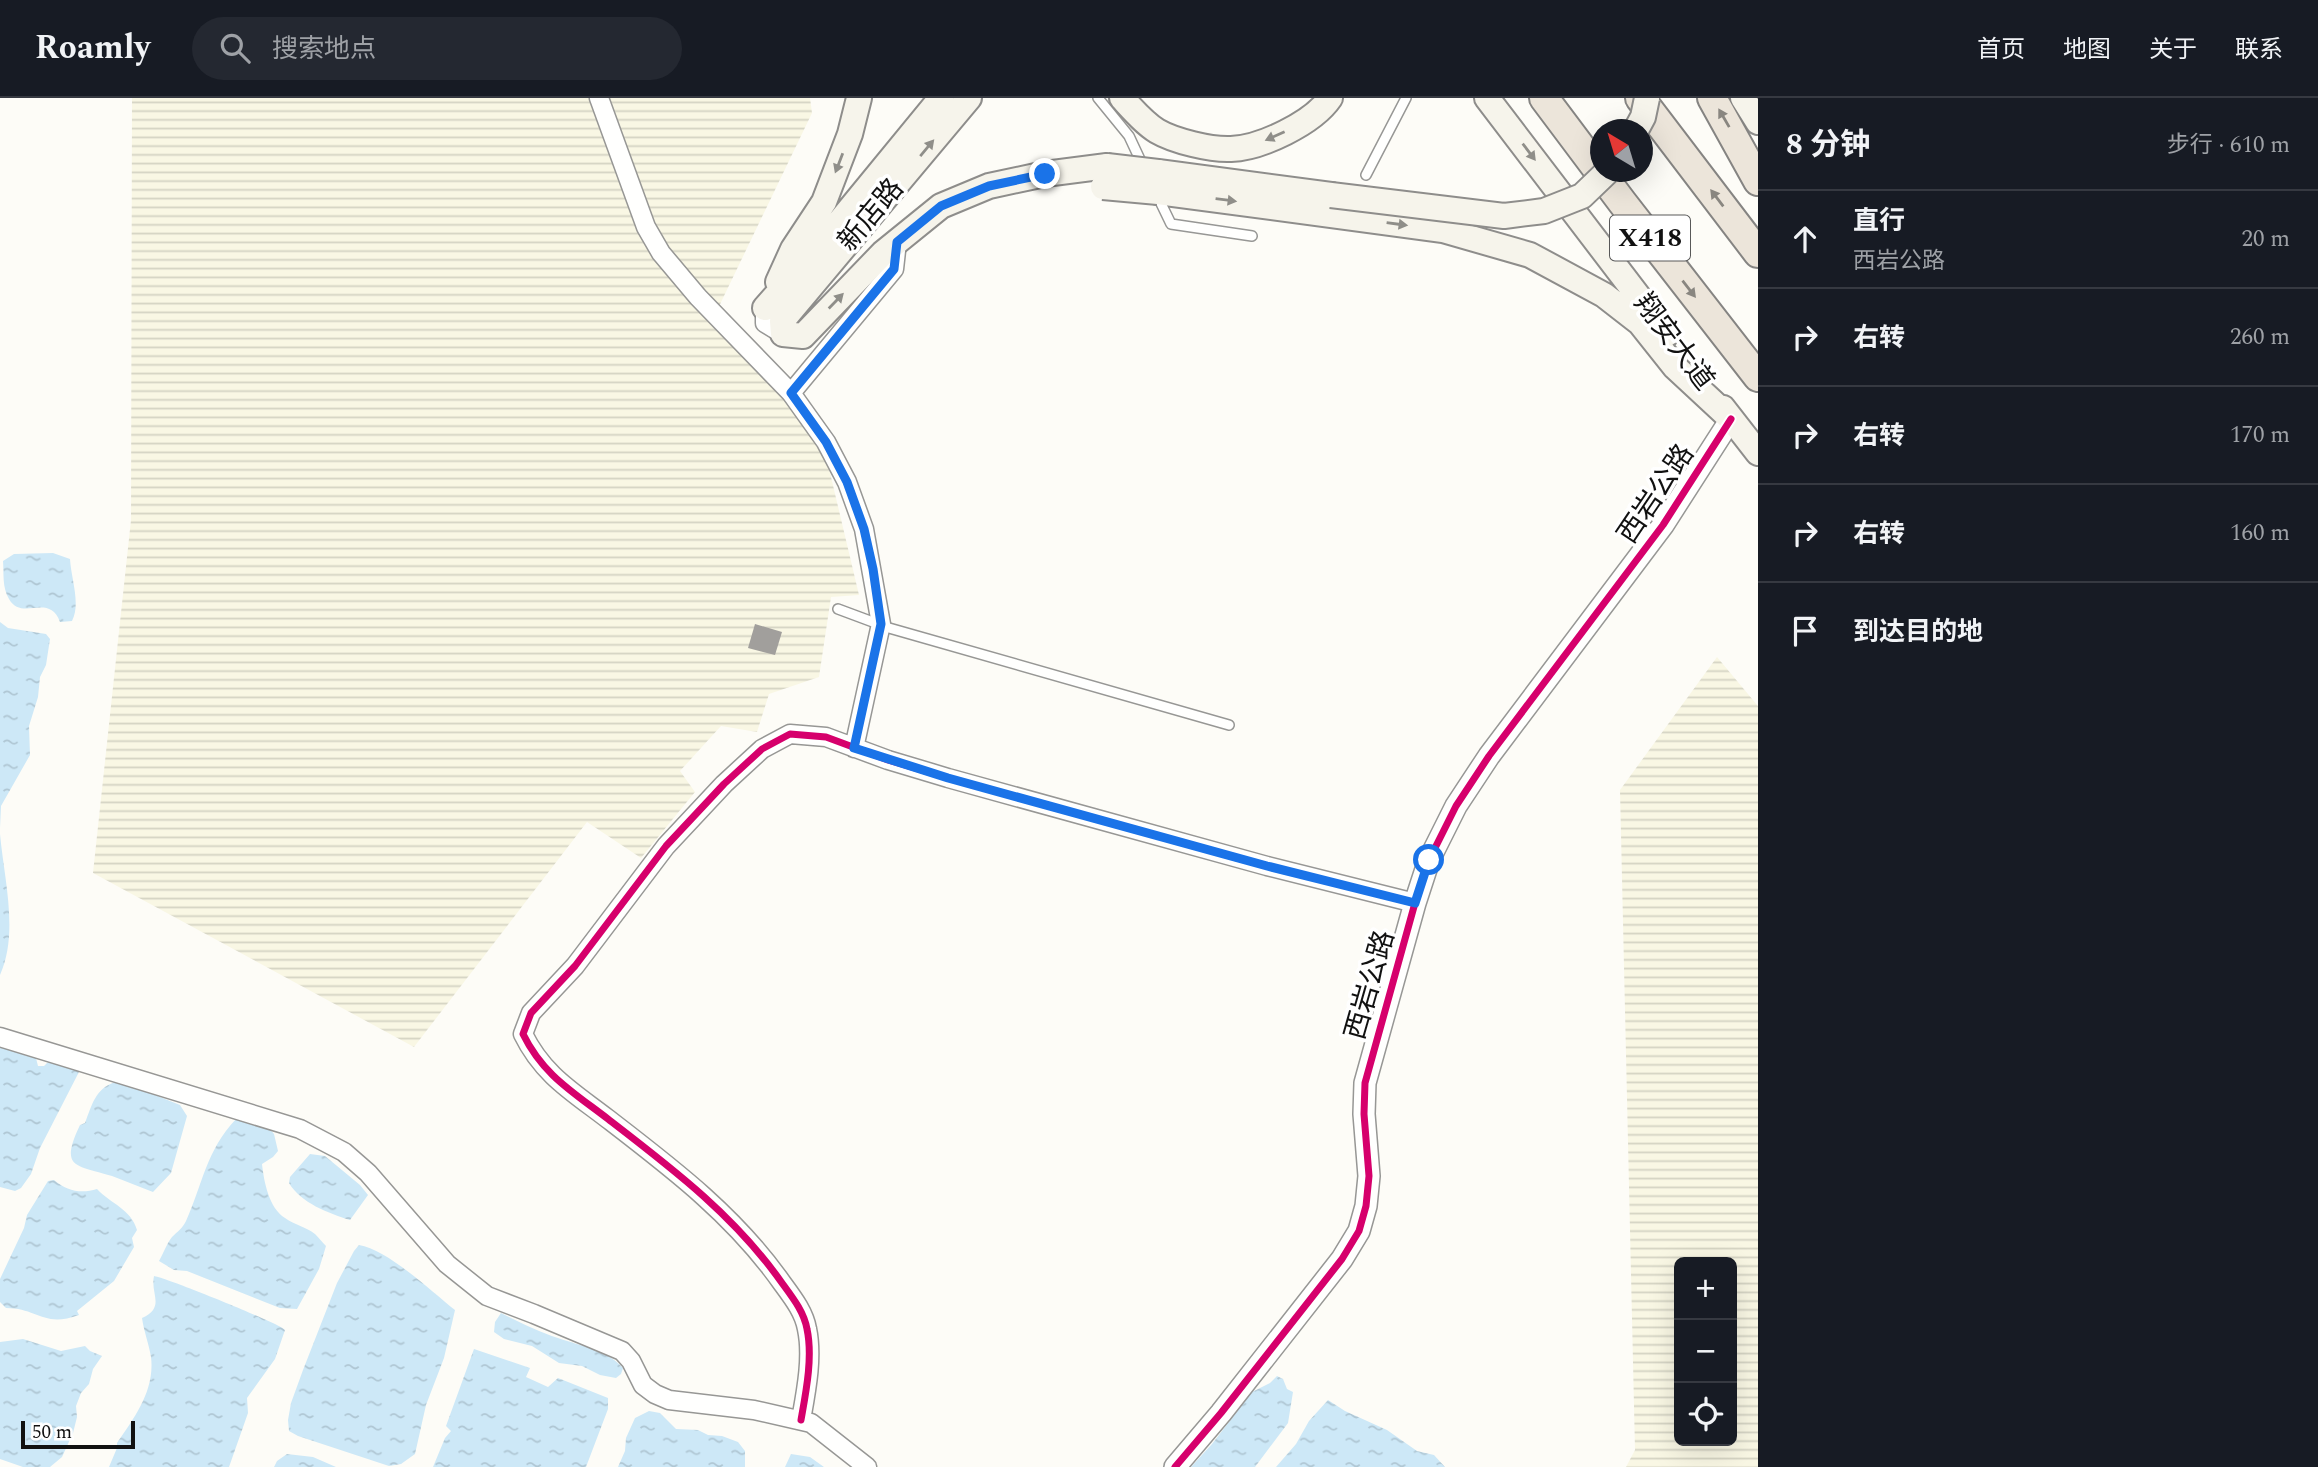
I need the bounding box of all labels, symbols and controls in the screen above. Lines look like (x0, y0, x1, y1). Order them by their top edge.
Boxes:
search box (192, 17, 682, 80)
text: Roamly (35, 23, 150, 73)
icon: search (216, 29, 254, 67)
text: 搜索地点 (272, 29, 376, 69)
text: 首页 (1977, 32, 2025, 68)
text: 地图 (2063, 32, 2111, 68)
text: 关于 (2149, 32, 2197, 68)
text: 联系 (2235, 32, 2283, 68)
one-way arrow (1718, 108, 1730, 128)
north arrow (1590, 119, 1653, 182)
text: 8 分钟 (1786, 122, 1870, 168)
text: 步行 · 610 m (2167, 128, 2290, 163)
one-way arrow (1264, 131, 1285, 142)
one-way arrow (919, 139, 935, 157)
one-way arrow (1522, 143, 1536, 161)
one-way arrow (833, 153, 844, 174)
route end (1029, 158, 1060, 189)
street label: 新店路 (828, 169, 914, 261)
one-way arrow (1709, 190, 1724, 208)
one-way arrow (1215, 195, 1237, 206)
text: 直行 (1853, 201, 1905, 241)
road number: X418 (1610, 216, 1690, 260)
one-way arrow (1386, 218, 1408, 229)
icon: ahead (1786, 220, 1824, 258)
text: 20 m (2241, 222, 2290, 257)
text: 西岩公路 (1853, 244, 1945, 279)
one-way arrow (1682, 279, 1697, 297)
street label: 翔安大道 (1623, 284, 1725, 400)
one-way arrow (828, 293, 844, 310)
icon: right (1786, 318, 1824, 356)
text: 右转 (1853, 318, 1905, 358)
text: 260 m (2230, 320, 2290, 355)
icon: right (1786, 416, 1824, 454)
text: 右转 (1853, 416, 1905, 456)
text: 170 m (2230, 418, 2290, 453)
street label: 西岩公路 (1607, 436, 1705, 552)
icon: right (1786, 514, 1824, 552)
text: 右转 (1853, 514, 1905, 554)
text: 160 m (2230, 516, 2290, 551)
icon: arrive (1786, 612, 1824, 650)
text: 到达目的地 (1853, 612, 1983, 652)
route start (1413, 844, 1444, 875)
street label: 西岩公路 (1334, 925, 1406, 1045)
map controls (1674, 1257, 1737, 1446)
button: + (1674, 1257, 1737, 1320)
button: − (1674, 1320, 1737, 1383)
button: locate (1674, 1383, 1737, 1446)
scale bar (21, 1418, 135, 1450)
text: 50 m (32, 1418, 72, 1447)

